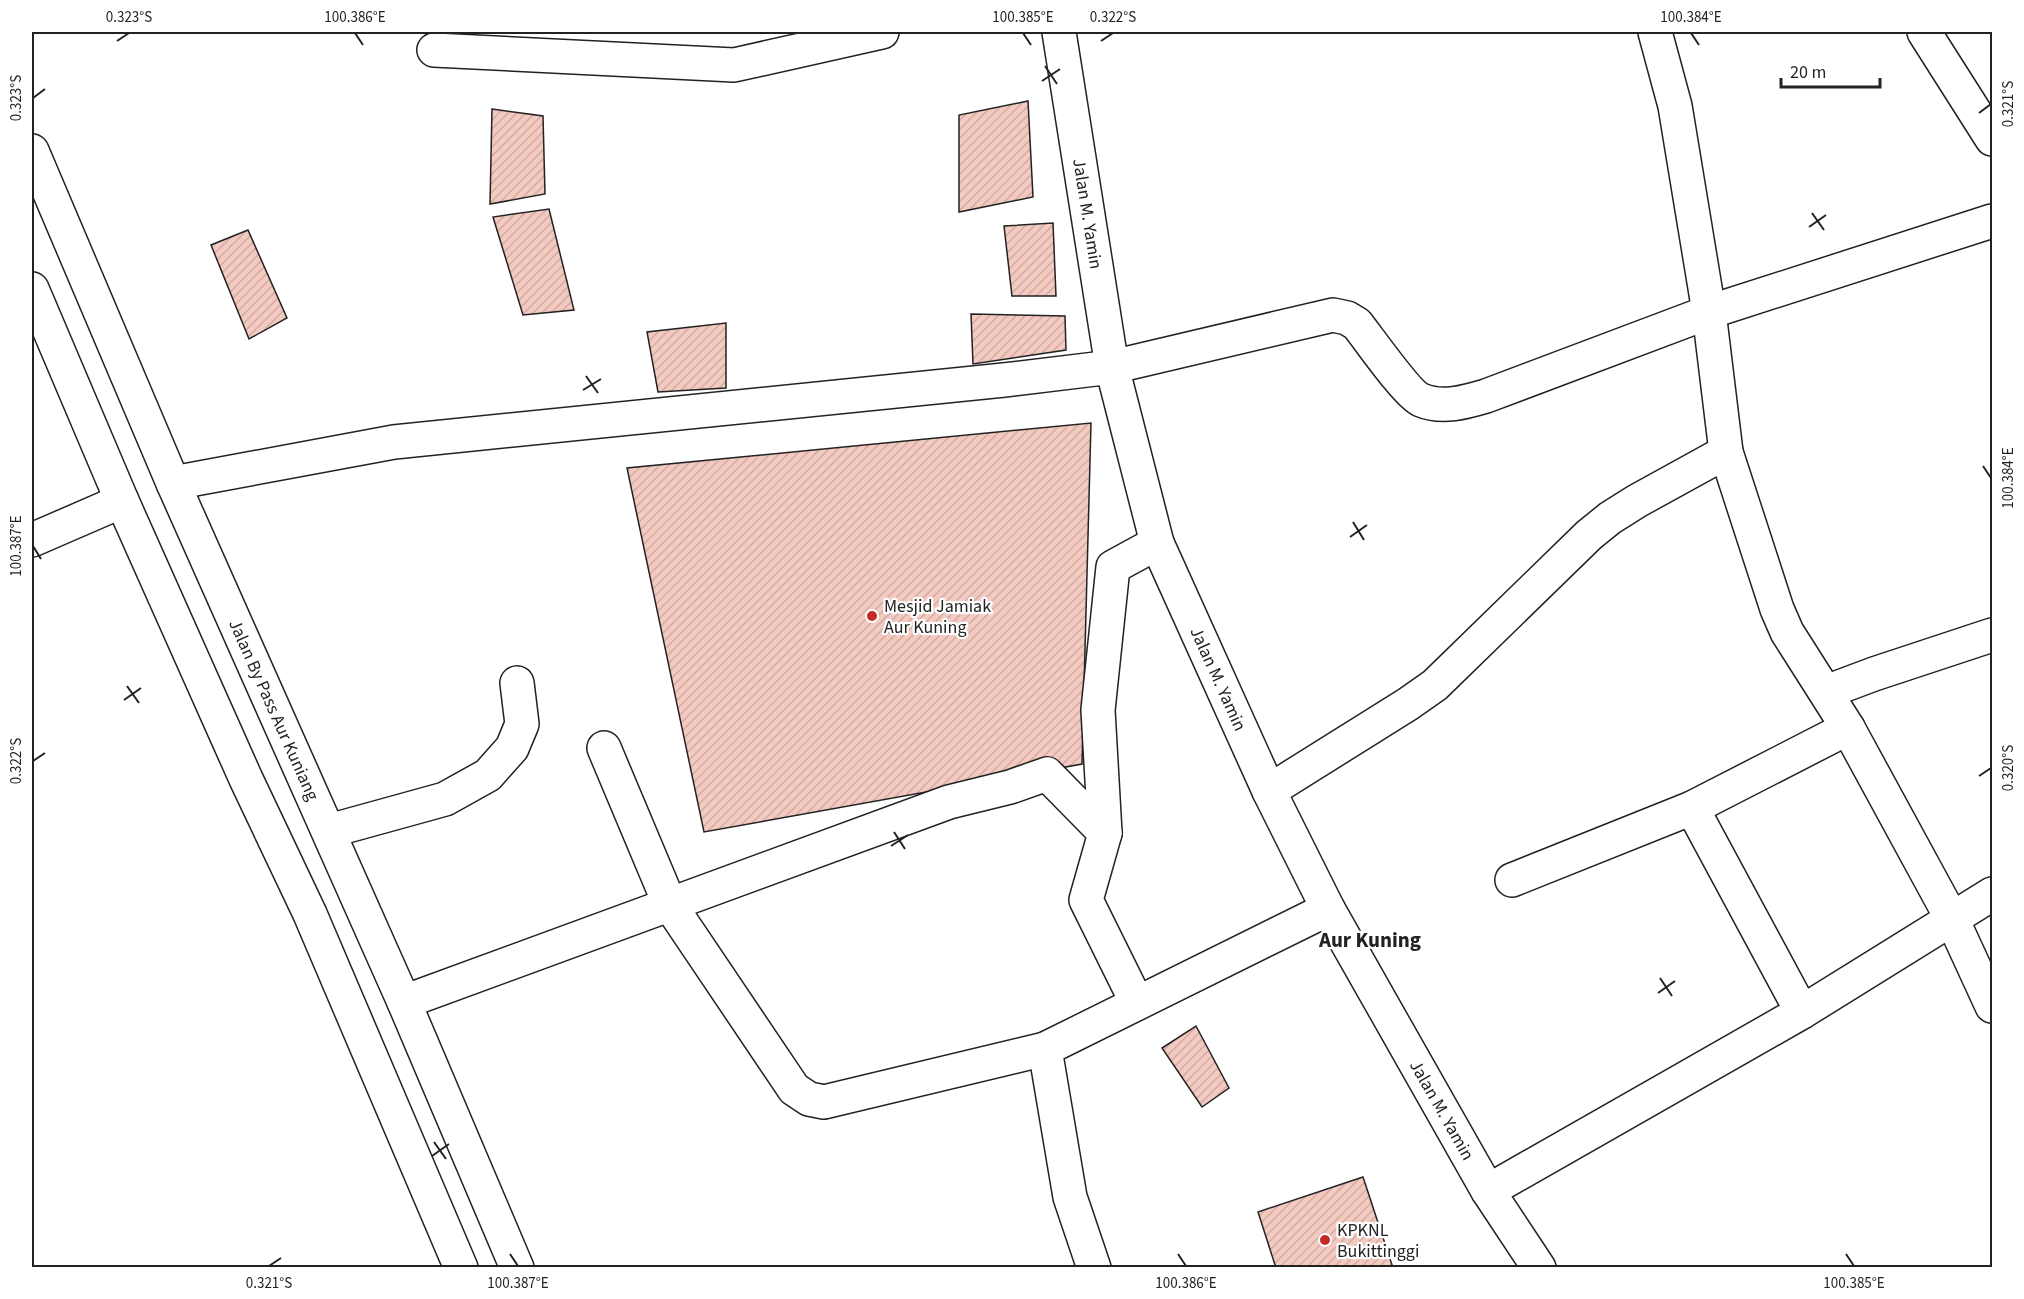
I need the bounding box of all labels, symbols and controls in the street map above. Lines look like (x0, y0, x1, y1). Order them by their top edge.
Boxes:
text: 0.323°S (106, 7, 152, 28)
text: 100.386°E (324, 7, 386, 28)
text: 100.385°E (992, 7, 1054, 28)
text: 0.322°S (1090, 7, 1136, 28)
text: 100.384°E (1660, 7, 1722, 28)
scale bar (1781, 51, 1880, 89)
text: 20 m (1790, 60, 1826, 85)
text: 0.323°S (6, 75, 27, 121)
text: 0.321°S (1998, 81, 2019, 127)
street label: Jalan M. Yamin (1066, 157, 1108, 271)
text: 100.384°E (1998, 447, 2019, 509)
text: 100.387°E (6, 515, 27, 577)
place label: Mesjid Jamiak Aur Kuning (884, 594, 991, 640)
marker: Mesjid Jamiak Aur Kuning (865, 609, 879, 623)
street label: Jalan By Pass Aur Kuniang (222, 615, 325, 805)
street label: Jalan M. Yamin (1184, 623, 1252, 735)
text: 0.322°S (6, 738, 27, 784)
text: 0.320°S (1998, 745, 2019, 791)
district label: Aur Kuning (1318, 925, 1421, 955)
street label: Jalan M. Yamin (1403, 1056, 1480, 1165)
place label: KPKNL Bukittinggi (1337, 1218, 1419, 1264)
marker: KPKNL Bukittinggi (1318, 1233, 1332, 1247)
text: 0.321°S (246, 1273, 292, 1294)
text: 100.387°E (487, 1273, 549, 1294)
text: 100.386°E (1155, 1273, 1217, 1294)
text: 100.385°E (1823, 1273, 1885, 1294)

